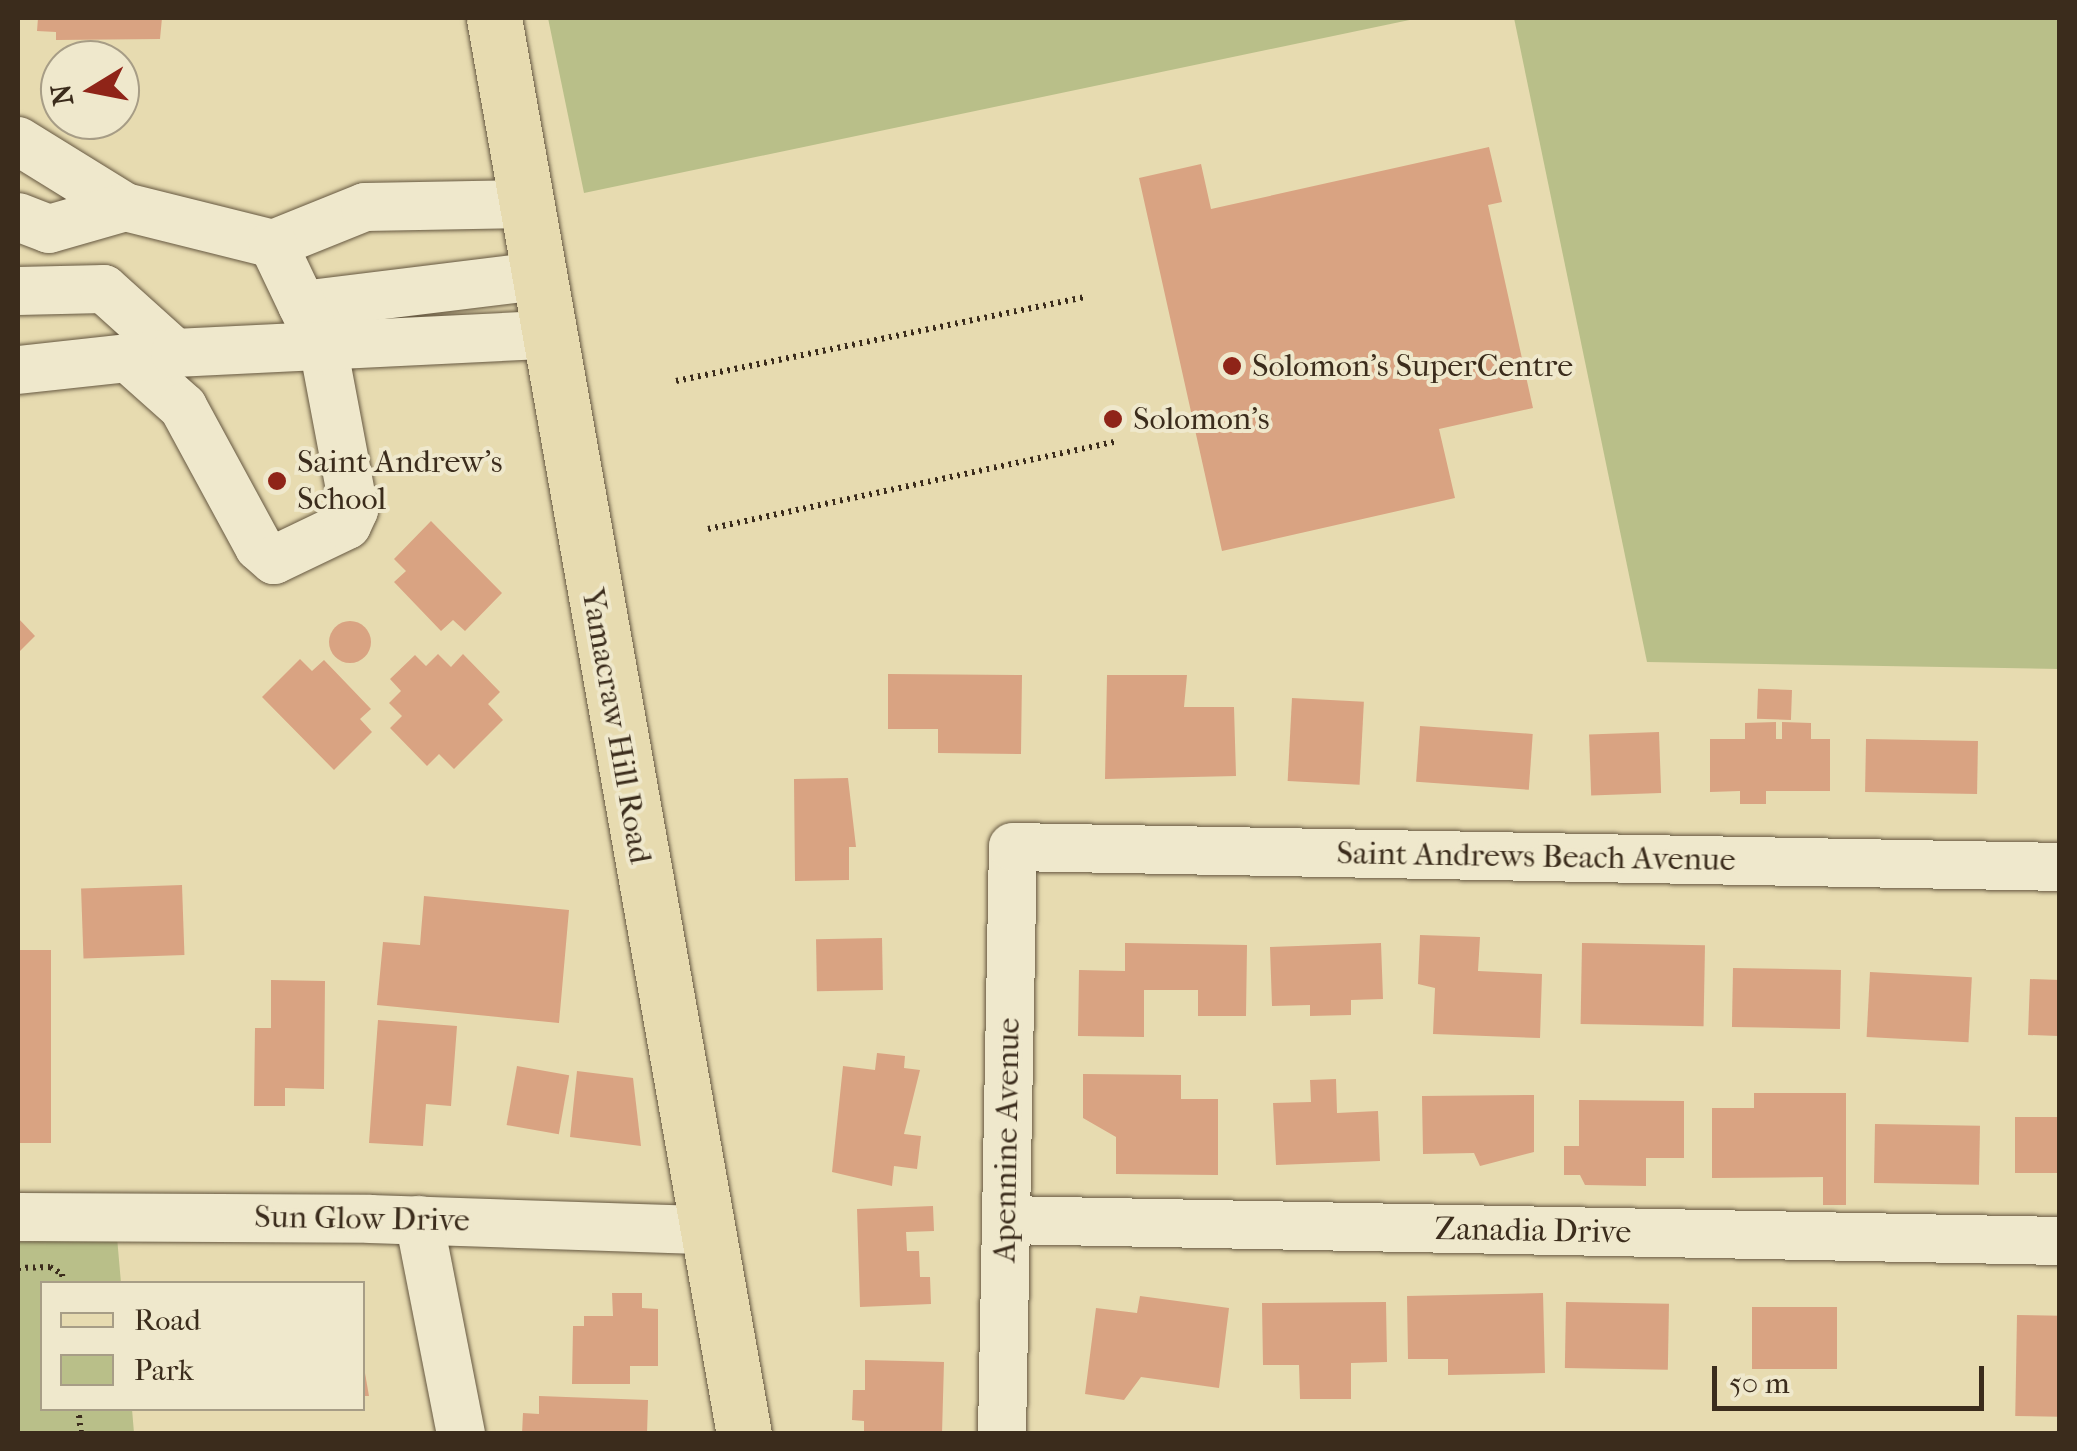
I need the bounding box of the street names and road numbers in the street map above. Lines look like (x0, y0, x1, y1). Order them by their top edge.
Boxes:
street label: Yamacraw Hill Road (573, 585, 659, 867)
street label: Saint Andrews Beach Avenue (1336, 834, 1736, 880)
street label: Apennine Avenue (986, 1017, 1028, 1263)
street label: Sun Glow Drive (254, 1198, 470, 1240)
street label: Zanadia Drive (1434, 1210, 1632, 1252)

